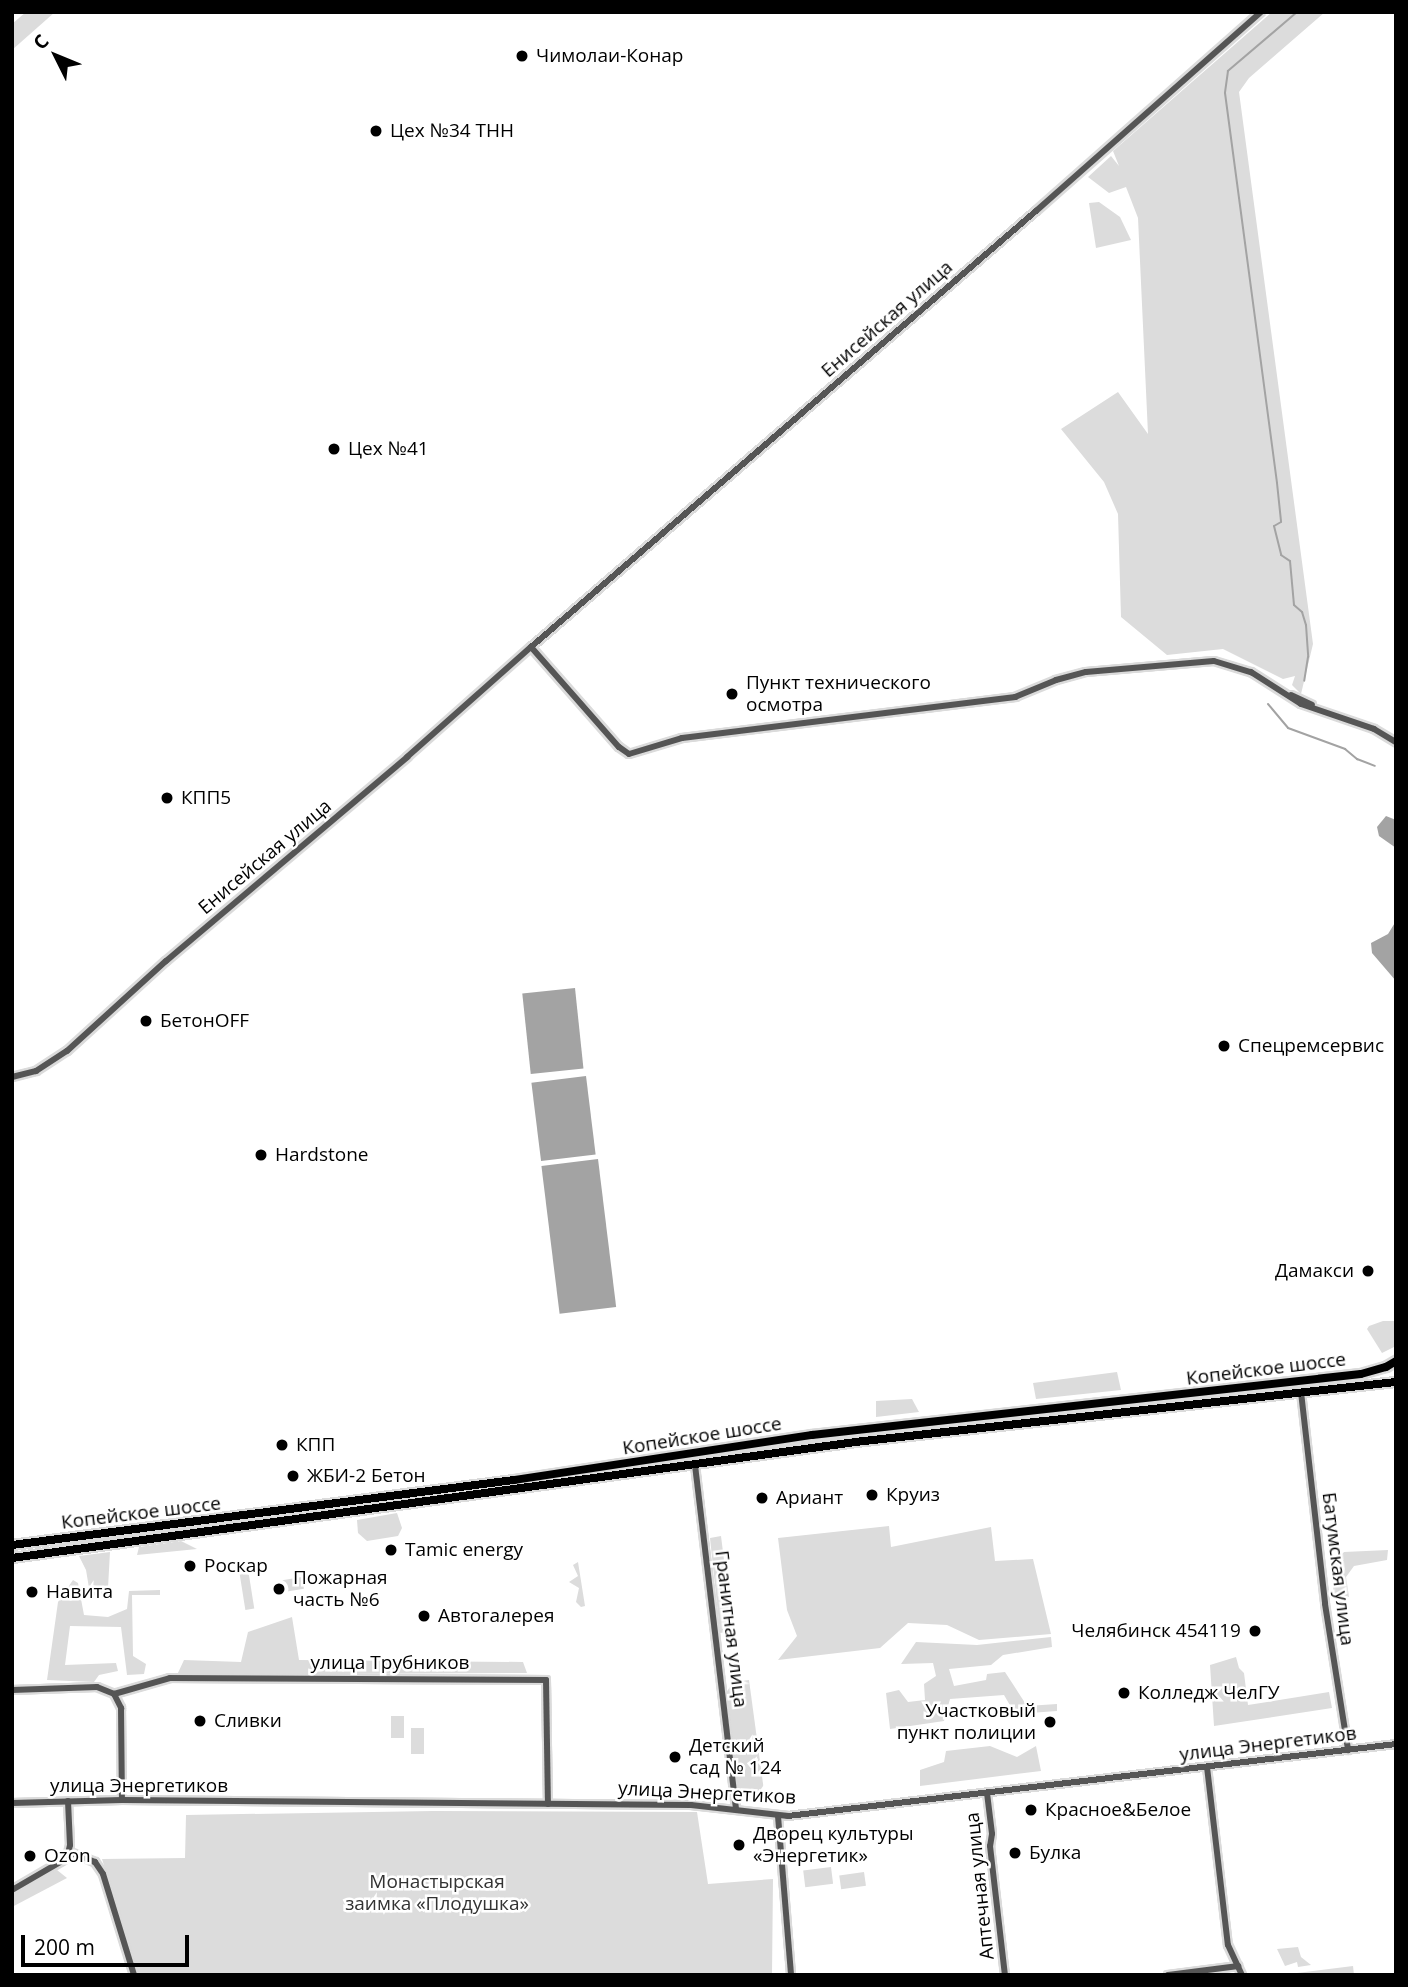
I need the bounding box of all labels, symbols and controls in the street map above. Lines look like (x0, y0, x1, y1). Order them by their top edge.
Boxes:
north arrow (21, 21, 91, 91)
text: С (27, 28, 54, 55)
place label: Чимолаи-Конар (536, 45, 683, 67)
marker: Чимолаи-Конар (514, 48, 530, 64)
place label: Цех №34 ТНН (390, 120, 514, 142)
marker: Цех №34 ТНН (368, 123, 384, 139)
street label: Енисейская улица (817, 256, 957, 382)
place label: Цех №41 (348, 438, 429, 460)
marker: Цех №41 (326, 441, 342, 457)
place label: Пункт технического осмотра (746, 672, 931, 716)
marker: Пункт технического осмотра (724, 686, 740, 702)
place label: КПП5 (181, 787, 231, 809)
marker: КПП5 (159, 790, 175, 806)
street label: Енисейская улица (194, 795, 336, 919)
place label: БетонOFF (160, 1010, 249, 1032)
marker: БетонOFF (138, 1013, 154, 1029)
place label: Спецремсервис (1238, 1035, 1384, 1057)
marker: Спецремсервис (1216, 1038, 1232, 1054)
place label: Hardstone (275, 1144, 369, 1166)
marker: Hardstone (253, 1147, 269, 1163)
place label: Дамакси (1275, 1260, 1354, 1282)
marker: Дамакси (1360, 1263, 1376, 1279)
street label: Копейское шоссе (1185, 1348, 1347, 1390)
street label: Копейское шоссе (621, 1412, 783, 1460)
place label: КПП (296, 1434, 335, 1456)
marker: КПП (274, 1437, 290, 1453)
place label: ЖБИ-2 Бетон (307, 1465, 426, 1487)
marker: ЖБИ-2 Бетон (285, 1468, 301, 1484)
place label: Круиз (886, 1484, 940, 1506)
place label: Ариант (776, 1487, 843, 1509)
marker: Круиз (864, 1487, 880, 1503)
marker: Ариант (754, 1490, 770, 1506)
street label: Батумская улица (1317, 1491, 1359, 1647)
street label: Копейское шоссе (60, 1492, 222, 1534)
place label: Tamic energy (405, 1539, 523, 1561)
marker: Tamic energy (383, 1542, 399, 1558)
street label: Гранитная улица (710, 1549, 752, 1709)
place label: Роскар (204, 1555, 268, 1577)
marker: Роскар (182, 1558, 198, 1574)
place label: Пожарная часть №6 (293, 1567, 388, 1611)
place label: Навита (46, 1581, 113, 1603)
marker: Пожарная часть №6 (271, 1581, 287, 1597)
marker: Навита (24, 1584, 40, 1600)
place label: Автогалерея (438, 1605, 554, 1627)
marker: Автогалерея (416, 1608, 432, 1624)
place label: Челябинск 454119 (1071, 1620, 1241, 1642)
marker: Челябинск 454119 (1247, 1623, 1263, 1639)
street label: улица Трубников (310, 1652, 470, 1674)
place label: Колледж ЧелГУ (1138, 1682, 1280, 1704)
marker: Колледж ЧелГУ (1116, 1685, 1132, 1701)
place label: Участковый пункт полиции (897, 1700, 1036, 1744)
place label: Сливки (214, 1710, 282, 1732)
marker: Сливки (192, 1713, 208, 1729)
marker: Участковый пункт полиции (1042, 1714, 1058, 1730)
street label: улица Энергетиков (1178, 1722, 1358, 1766)
place label: Детский сад № 124 (689, 1735, 781, 1779)
marker: Детский сад № 124 (667, 1749, 683, 1765)
street label: улица Энергетиков (50, 1775, 228, 1797)
street label: улица Энергетиков (617, 1777, 797, 1809)
place label: Красное&Белое (1045, 1799, 1191, 1821)
marker: Красное&Белое (1023, 1802, 1039, 1818)
street label: Аптечная улица (961, 1811, 999, 1961)
place label: Дворец культуры «Энергетик» (753, 1823, 914, 1867)
marker: Дворец культуры «Энергетик» (731, 1837, 747, 1853)
place label: Булка (1029, 1842, 1081, 1864)
place label: Ozon (44, 1845, 91, 1867)
marker: Булка (1007, 1845, 1023, 1861)
marker: Ozon (22, 1848, 38, 1864)
park label: Монастырская заимка «Плодушка» (345, 1871, 529, 1915)
scale bar (24, 1920, 192, 1964)
text: 200 m (34, 1933, 95, 1961)

